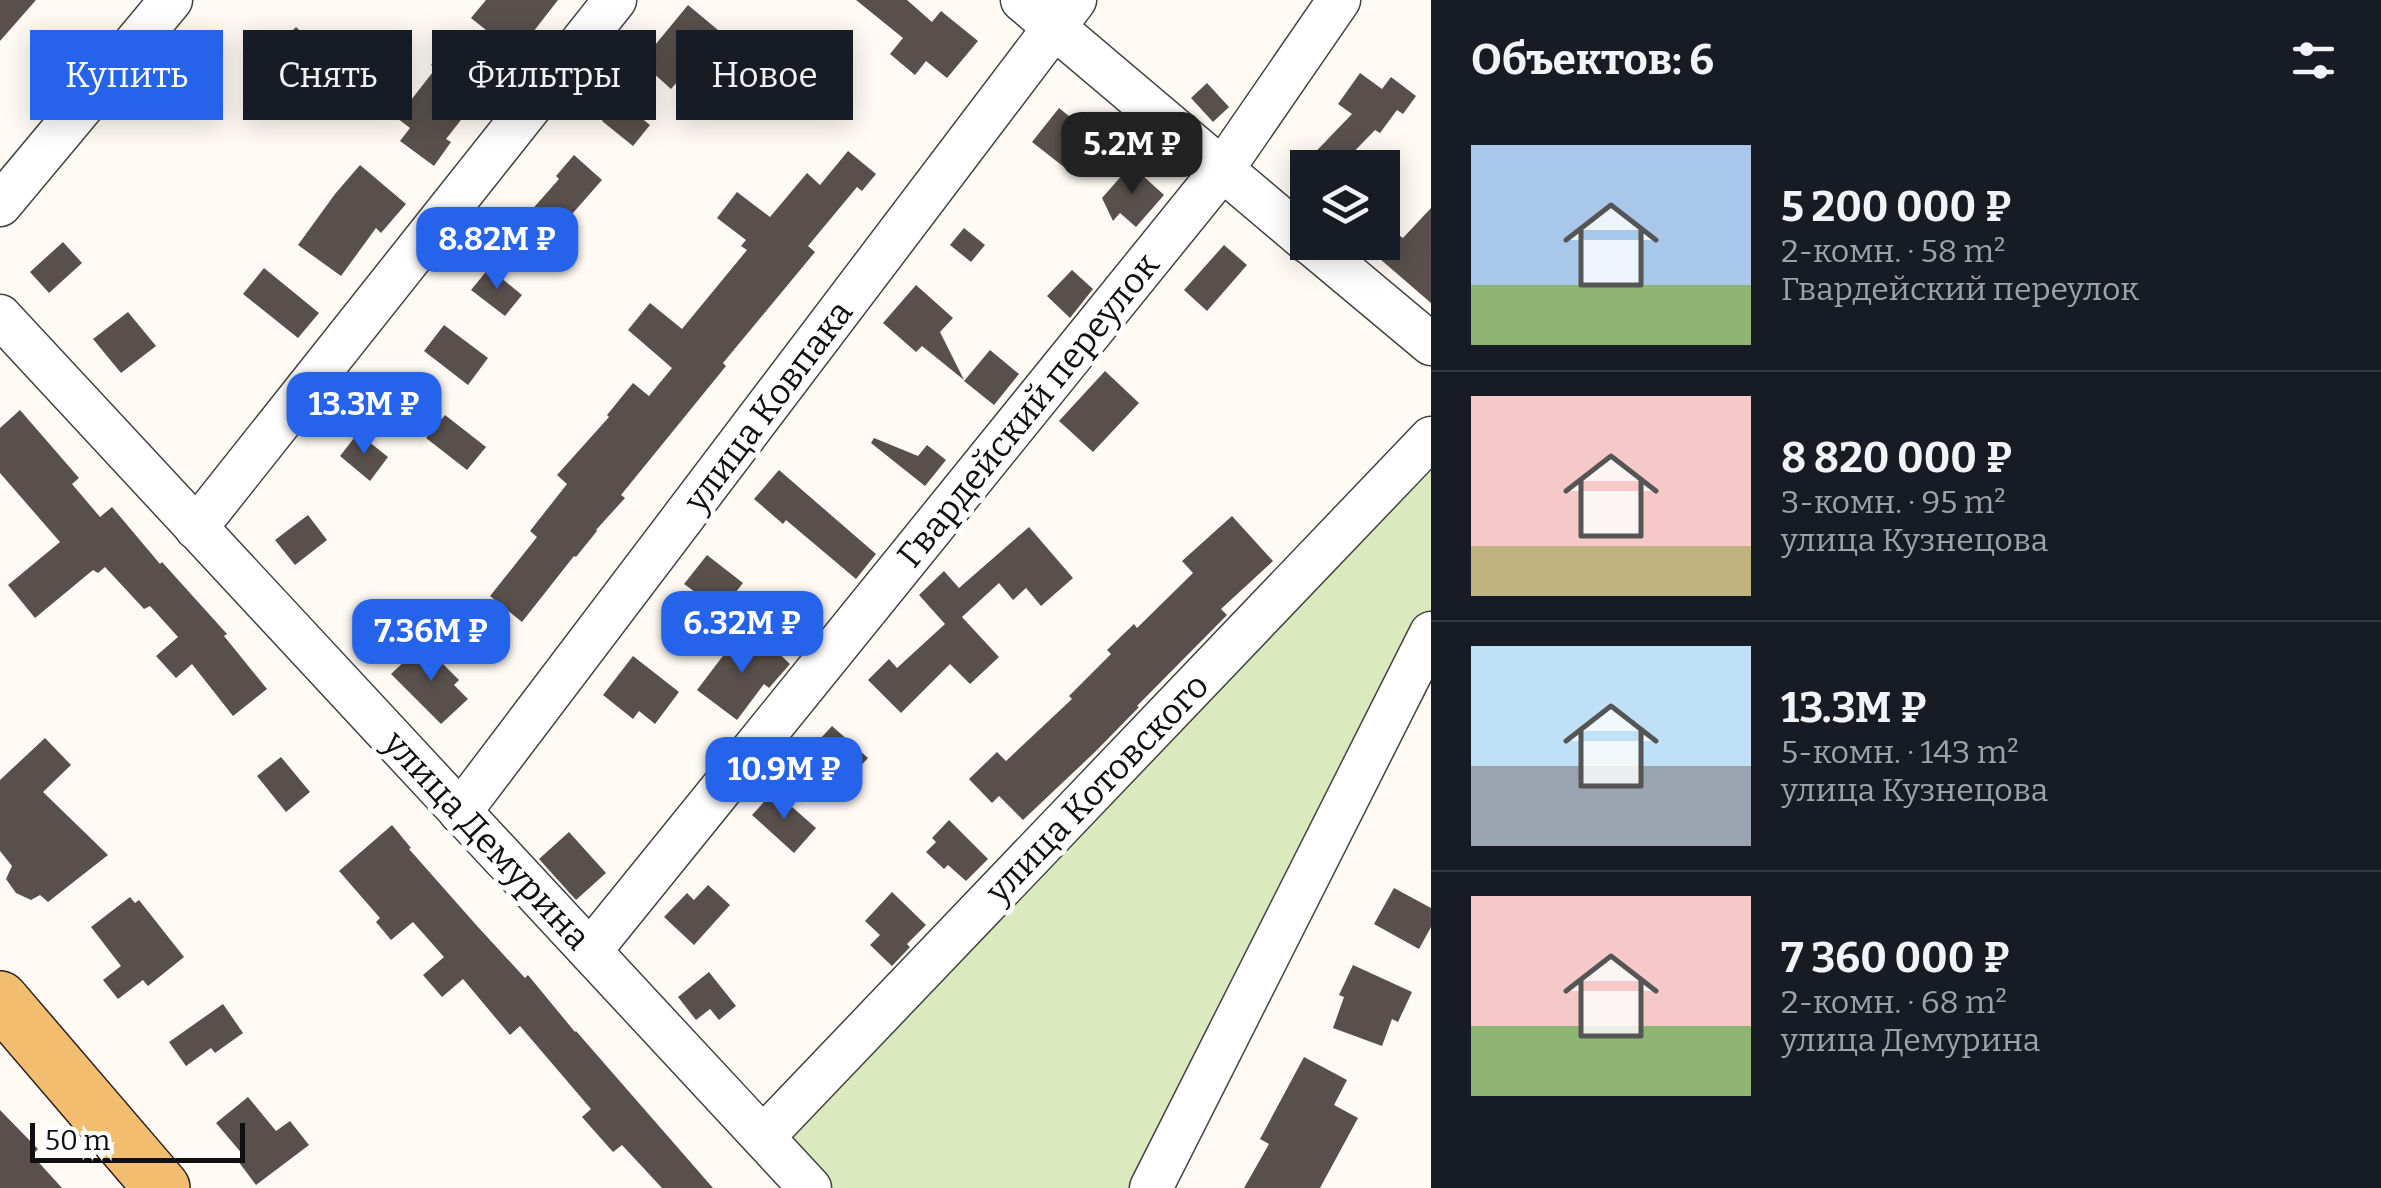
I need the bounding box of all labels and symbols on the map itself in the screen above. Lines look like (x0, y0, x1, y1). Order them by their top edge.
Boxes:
pin: 5.2M ₽ (1051, 112, 1213, 197)
pin: 8.82M ₽ (405, 207, 589, 292)
street label: Гвардейский переулок (888, 244, 1168, 575)
street label: улица Ковпака (674, 292, 861, 521)
pin: 13.3M ₽ (272, 372, 456, 457)
pin: 6.32M ₽ (650, 591, 834, 676)
pin: 7.36M ₽ (339, 599, 523, 684)
street label: улица Котовского (976, 664, 1217, 912)
street label: улица Демурина (374, 721, 599, 958)
pin: 10.9M ₽ (692, 737, 876, 822)
scale bar (30, 1118, 245, 1162)

